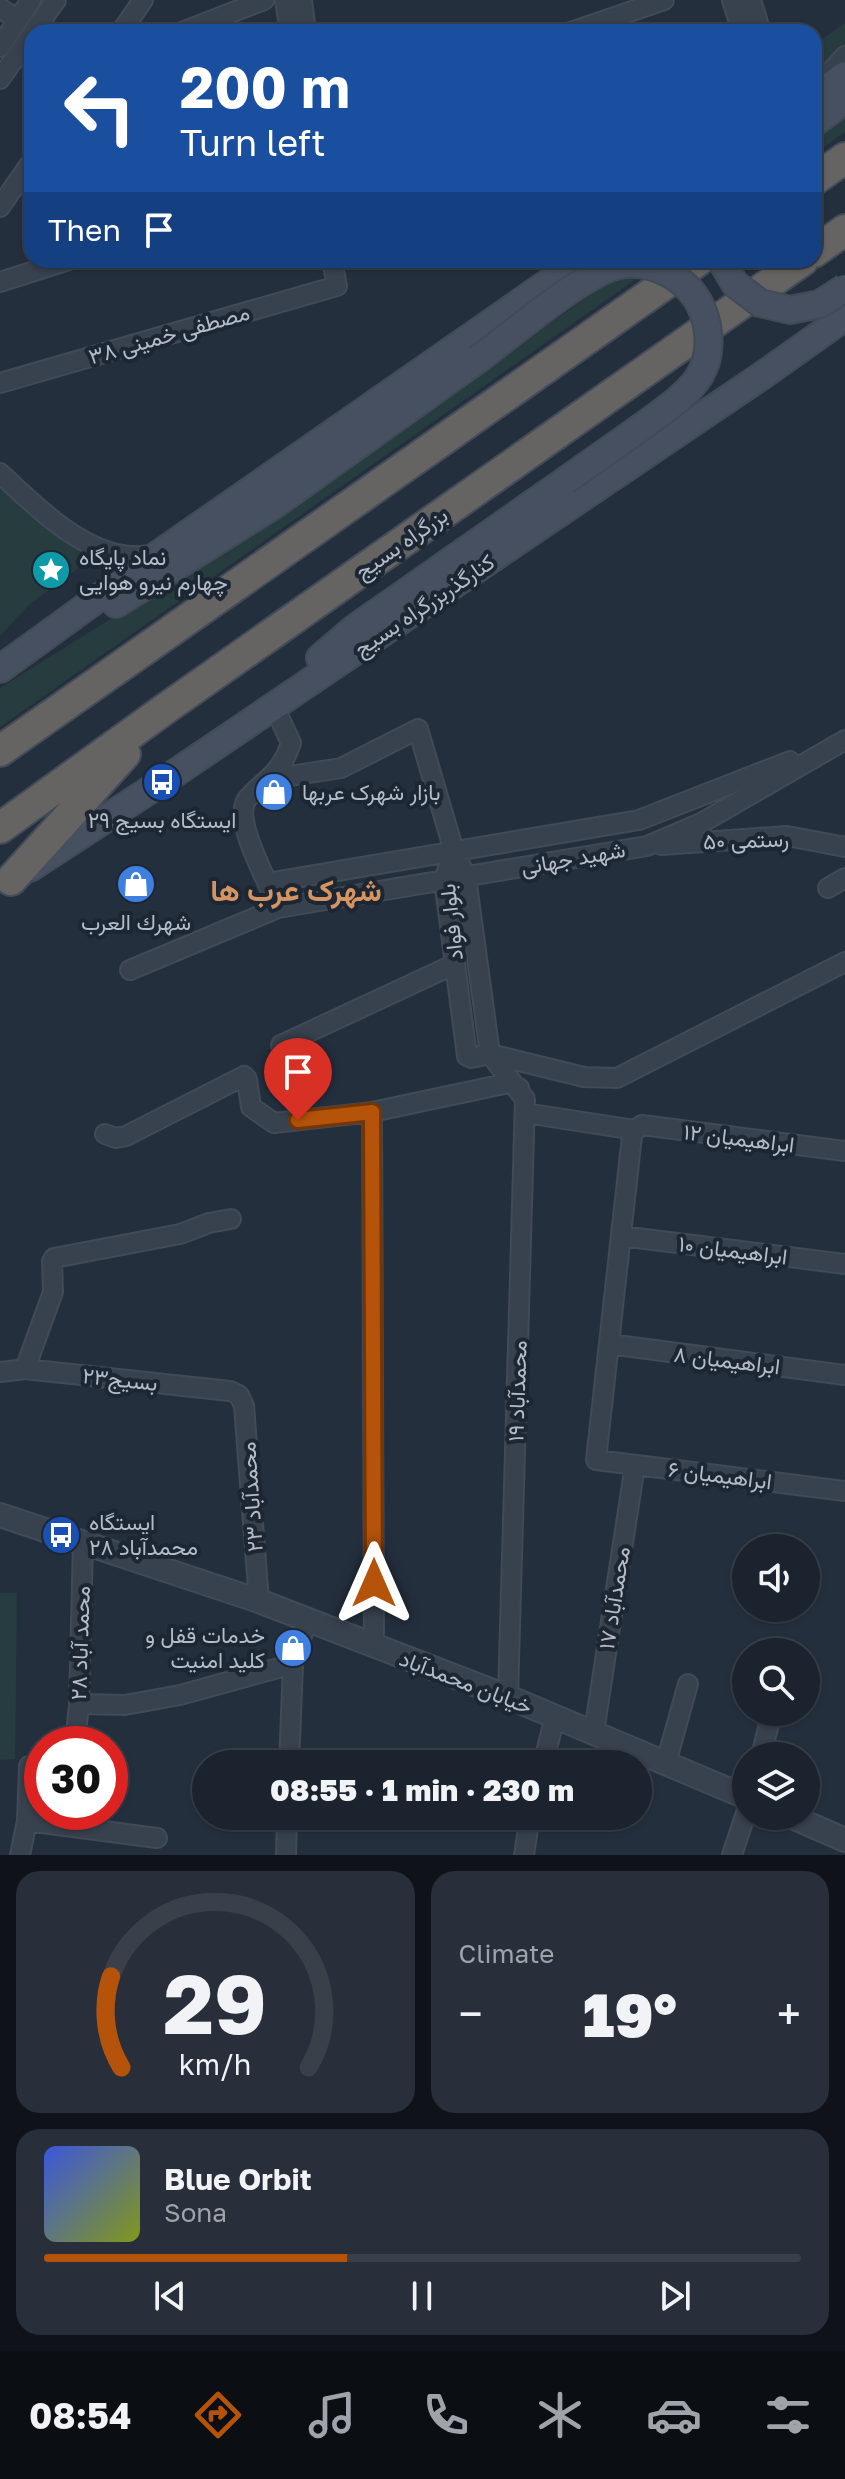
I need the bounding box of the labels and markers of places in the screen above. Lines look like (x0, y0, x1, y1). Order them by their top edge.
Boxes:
place label: نماد پایگاه چهارم نیرو هوایی (79, 543, 228, 597)
place icon: نماد پایگاه چهارم نیرو هوایی (30, 549, 72, 591)
bus stop icon: ایستگاه بسیج ۲۹ (141, 761, 183, 803)
shop icon: بازار شهرک عربها (253, 771, 295, 813)
place label: بازار شهرک عربها (302, 778, 441, 806)
place label: ایستگاه بسیج ۲۹ (88, 806, 236, 835)
shop icon: شهرك العرب (115, 863, 157, 905)
place label: شهرك العرب (81, 908, 191, 936)
pin (264, 1038, 332, 1120)
place label: ایستگاه محمدآباد ۲۸ (89, 1508, 198, 1560)
bus stop icon: ایستگاه محمدآباد ۲۸ (40, 1514, 82, 1556)
place label: خدمات قفل و کلید امنیت (145, 1621, 265, 1673)
shop icon: خدمات قفل و کلید امنیت (272, 1627, 314, 1669)

